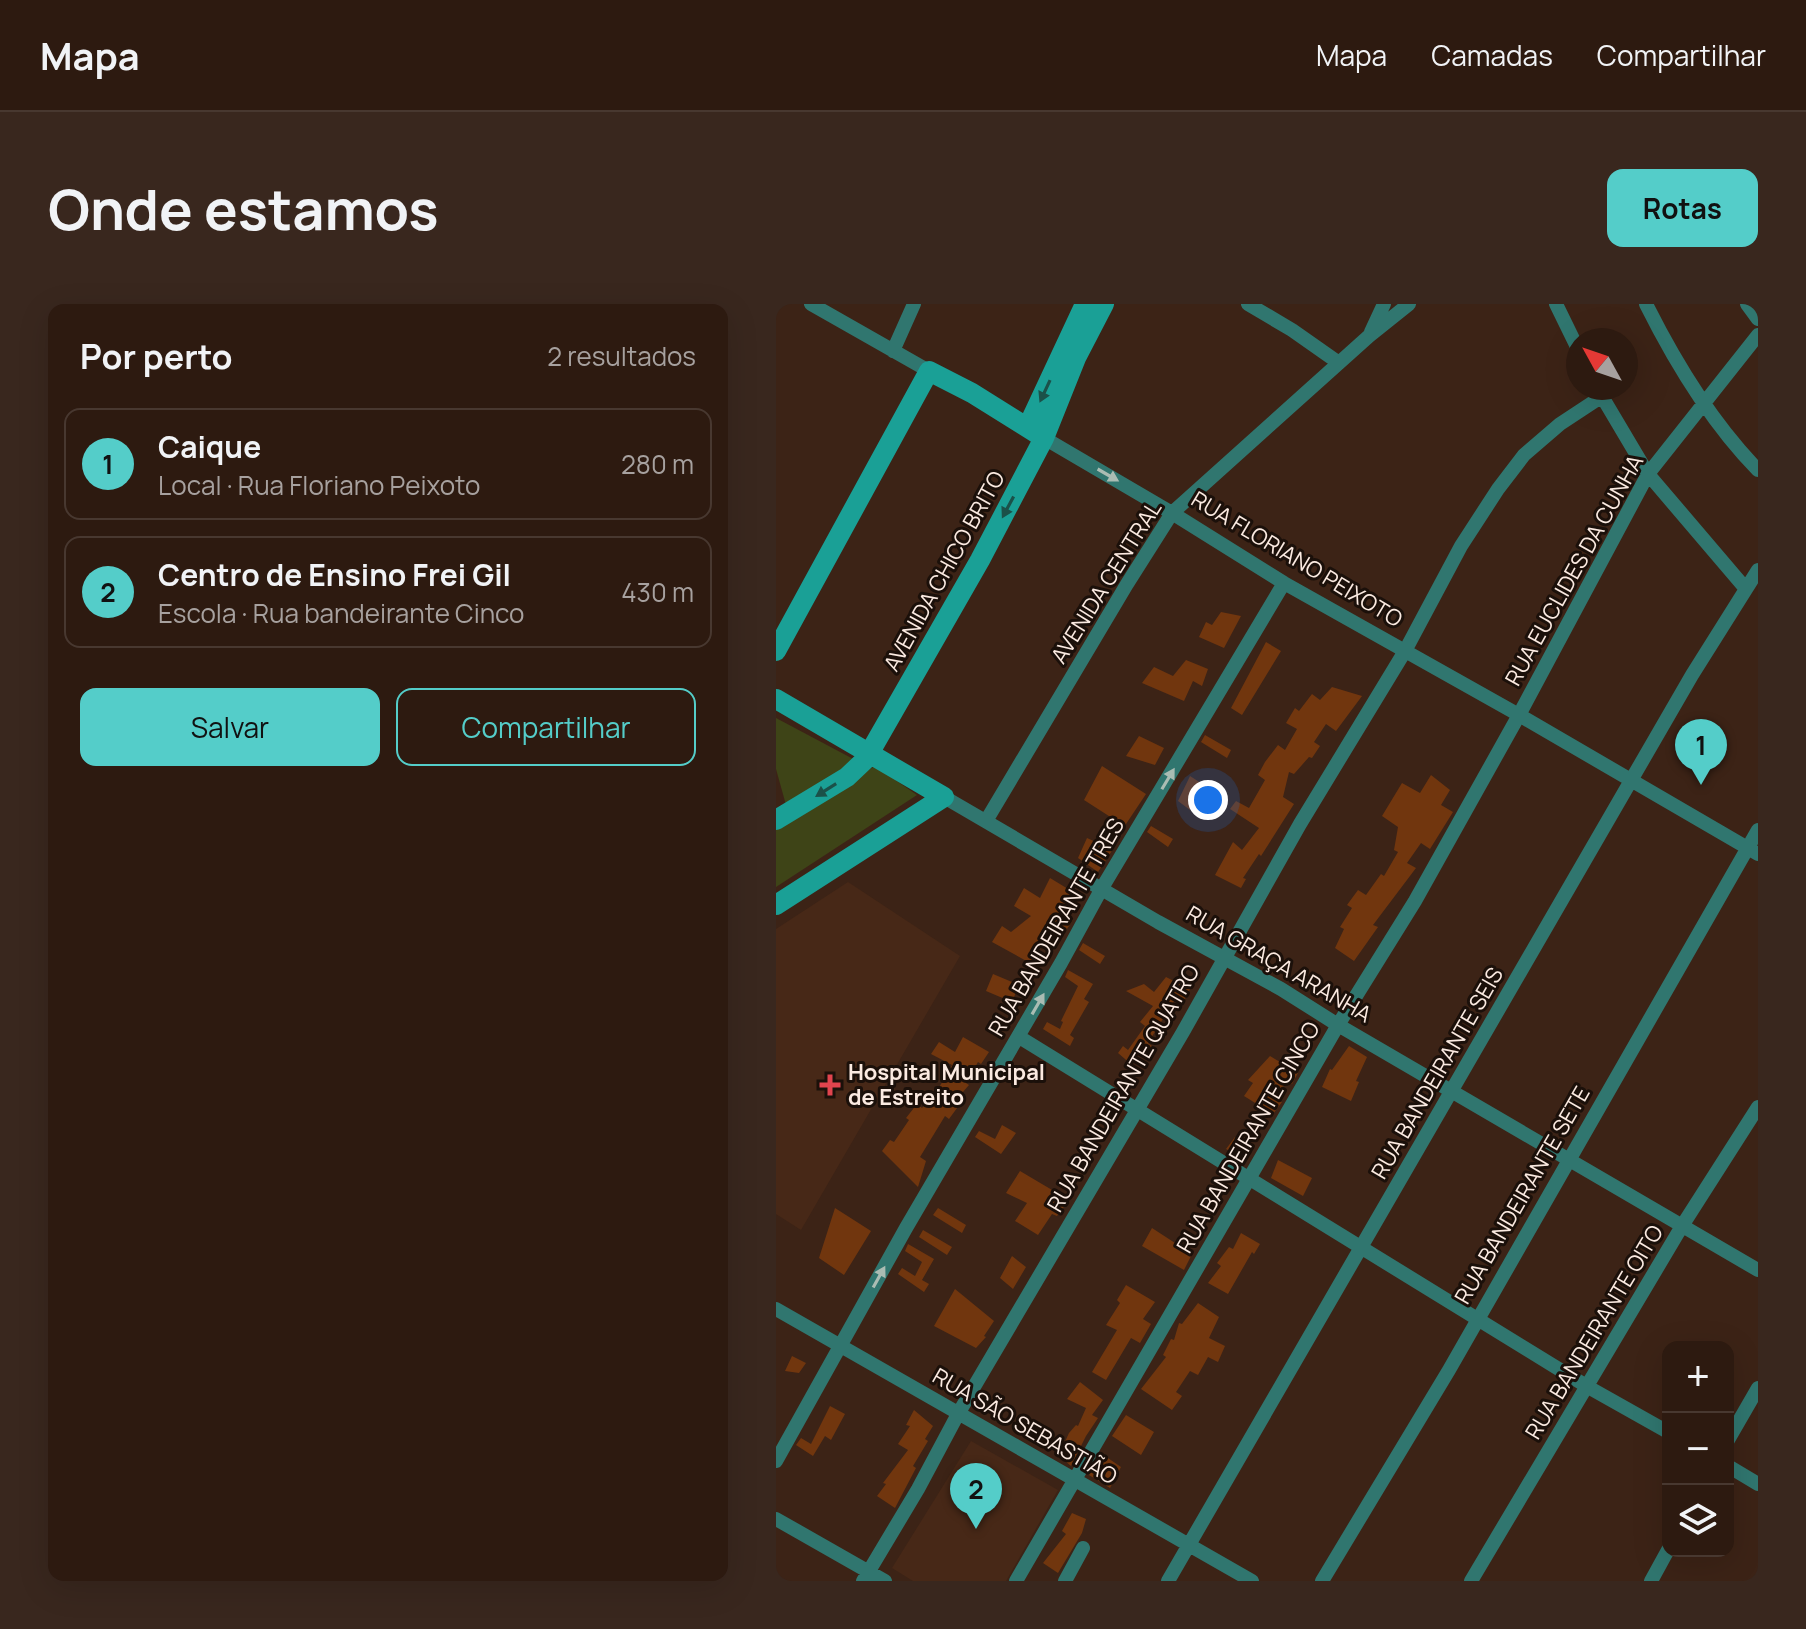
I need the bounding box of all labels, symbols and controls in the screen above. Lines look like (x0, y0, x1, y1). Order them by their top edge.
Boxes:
text: Mapa (40, 29, 140, 81)
text: Mapa (1316, 36, 1387, 74)
text: Camadas (1431, 36, 1553, 74)
text: Compartilhar (1597, 36, 1766, 74)
button: Rotas (1607, 169, 1758, 247)
text: Onde estamos (48, 170, 439, 247)
north arrow (1566, 328, 1638, 400)
text: Por perto (80, 333, 233, 379)
text: 2 resultados (547, 338, 696, 374)
one-way arrow (1038, 379, 1052, 402)
text: Caique (158, 426, 261, 467)
text: 1 (102, 446, 114, 482)
text: 280 m (621, 446, 694, 482)
street label: RUA EUCLIDES DA CUNHA (1498, 449, 1650, 691)
street label: AVENIDA CHICO BRITO (876, 465, 1012, 676)
text: Local · Rua Floriano Peixoto (158, 467, 480, 503)
one-way arrow (1097, 468, 1119, 482)
street label: RUA FLORIANO PEIXOTO (1186, 484, 1408, 634)
one-way arrow (1001, 495, 1014, 518)
street label: AVENIDA CENTRAL (1044, 495, 1168, 669)
text: Centro de Ensino Frei Gil (158, 554, 511, 595)
text: 2 (100, 574, 116, 610)
text: 430 m (621, 574, 694, 610)
text: Escola · Rua bandeirante Cinco (158, 595, 524, 631)
button: Salvar (80, 688, 380, 766)
button: Compartilhar (396, 688, 696, 766)
pin: 1 (1675, 719, 1727, 785)
one-way arrow (1161, 768, 1175, 790)
your location (1188, 780, 1228, 820)
one-way arrow (815, 783, 837, 797)
street label: RUA BANDEIRANTE TRES (981, 812, 1131, 1042)
street label: RUA GRAÇA ARANHA (1181, 899, 1377, 1029)
street label: RUA BANDEIRANTE QUATRO (1040, 959, 1206, 1217)
street label: RUA BANDEIRANTE SEIS (1364, 962, 1510, 1184)
one-way arrow (1031, 993, 1045, 1015)
street label: RUA BANDEIRANTE CINCO (1169, 1016, 1327, 1258)
place label: Hospital Municipal de Estreito (848, 1057, 1045, 1112)
marker: Hospital Municipal de Estreito (819, 1074, 841, 1096)
street label: RUA BANDEIRANTE SETE (1447, 1081, 1597, 1309)
street label: RUA BANDEIRANTE OITO (1518, 1219, 1670, 1445)
one-way arrow (872, 1266, 886, 1288)
map controls (1662, 1341, 1734, 1557)
button: + (1662, 1341, 1734, 1413)
street label: RUA SÃO SEBASTIÃO (927, 1361, 1123, 1491)
button: − (1662, 1413, 1734, 1485)
pin: 2 (950, 1463, 1002, 1529)
button: layers (1662, 1485, 1734, 1557)

